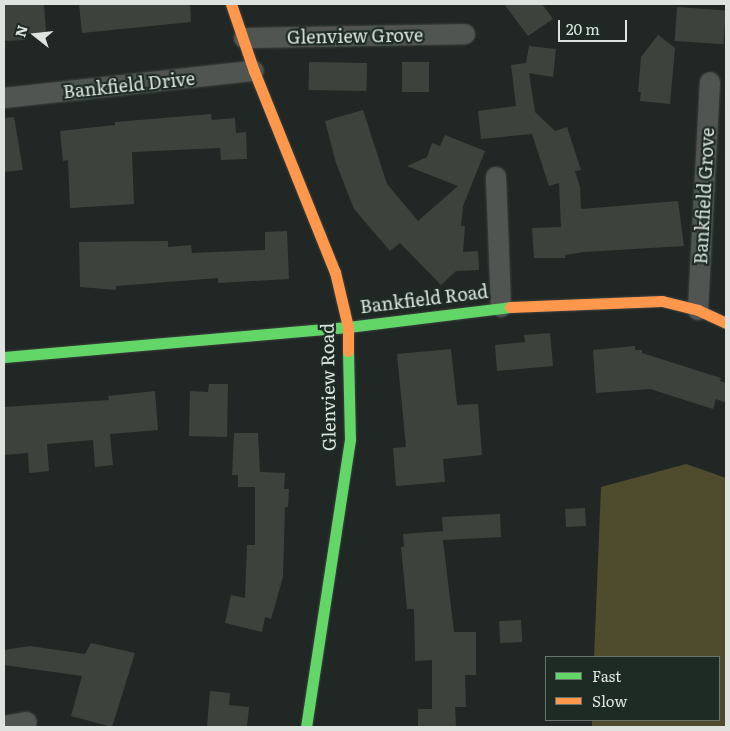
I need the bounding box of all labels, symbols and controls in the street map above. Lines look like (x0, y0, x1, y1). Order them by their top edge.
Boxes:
north arrow (10, 10, 60, 60)
scale bar (560, 10, 629, 42)
text: 20 m (566, 17, 600, 40)
text: N (9, 22, 32, 39)
street label: Glenview Grove (287, 24, 423, 48)
street label: Bankfield Drive (62, 67, 196, 103)
street label: Bankfield Grove (690, 127, 718, 265)
street label: Bankfield Road (359, 280, 489, 318)
street label: Glenview Road (316, 323, 340, 451)
legend (545, 656, 720, 721)
text: Fast (592, 664, 621, 687)
text: Slow (592, 689, 627, 712)

